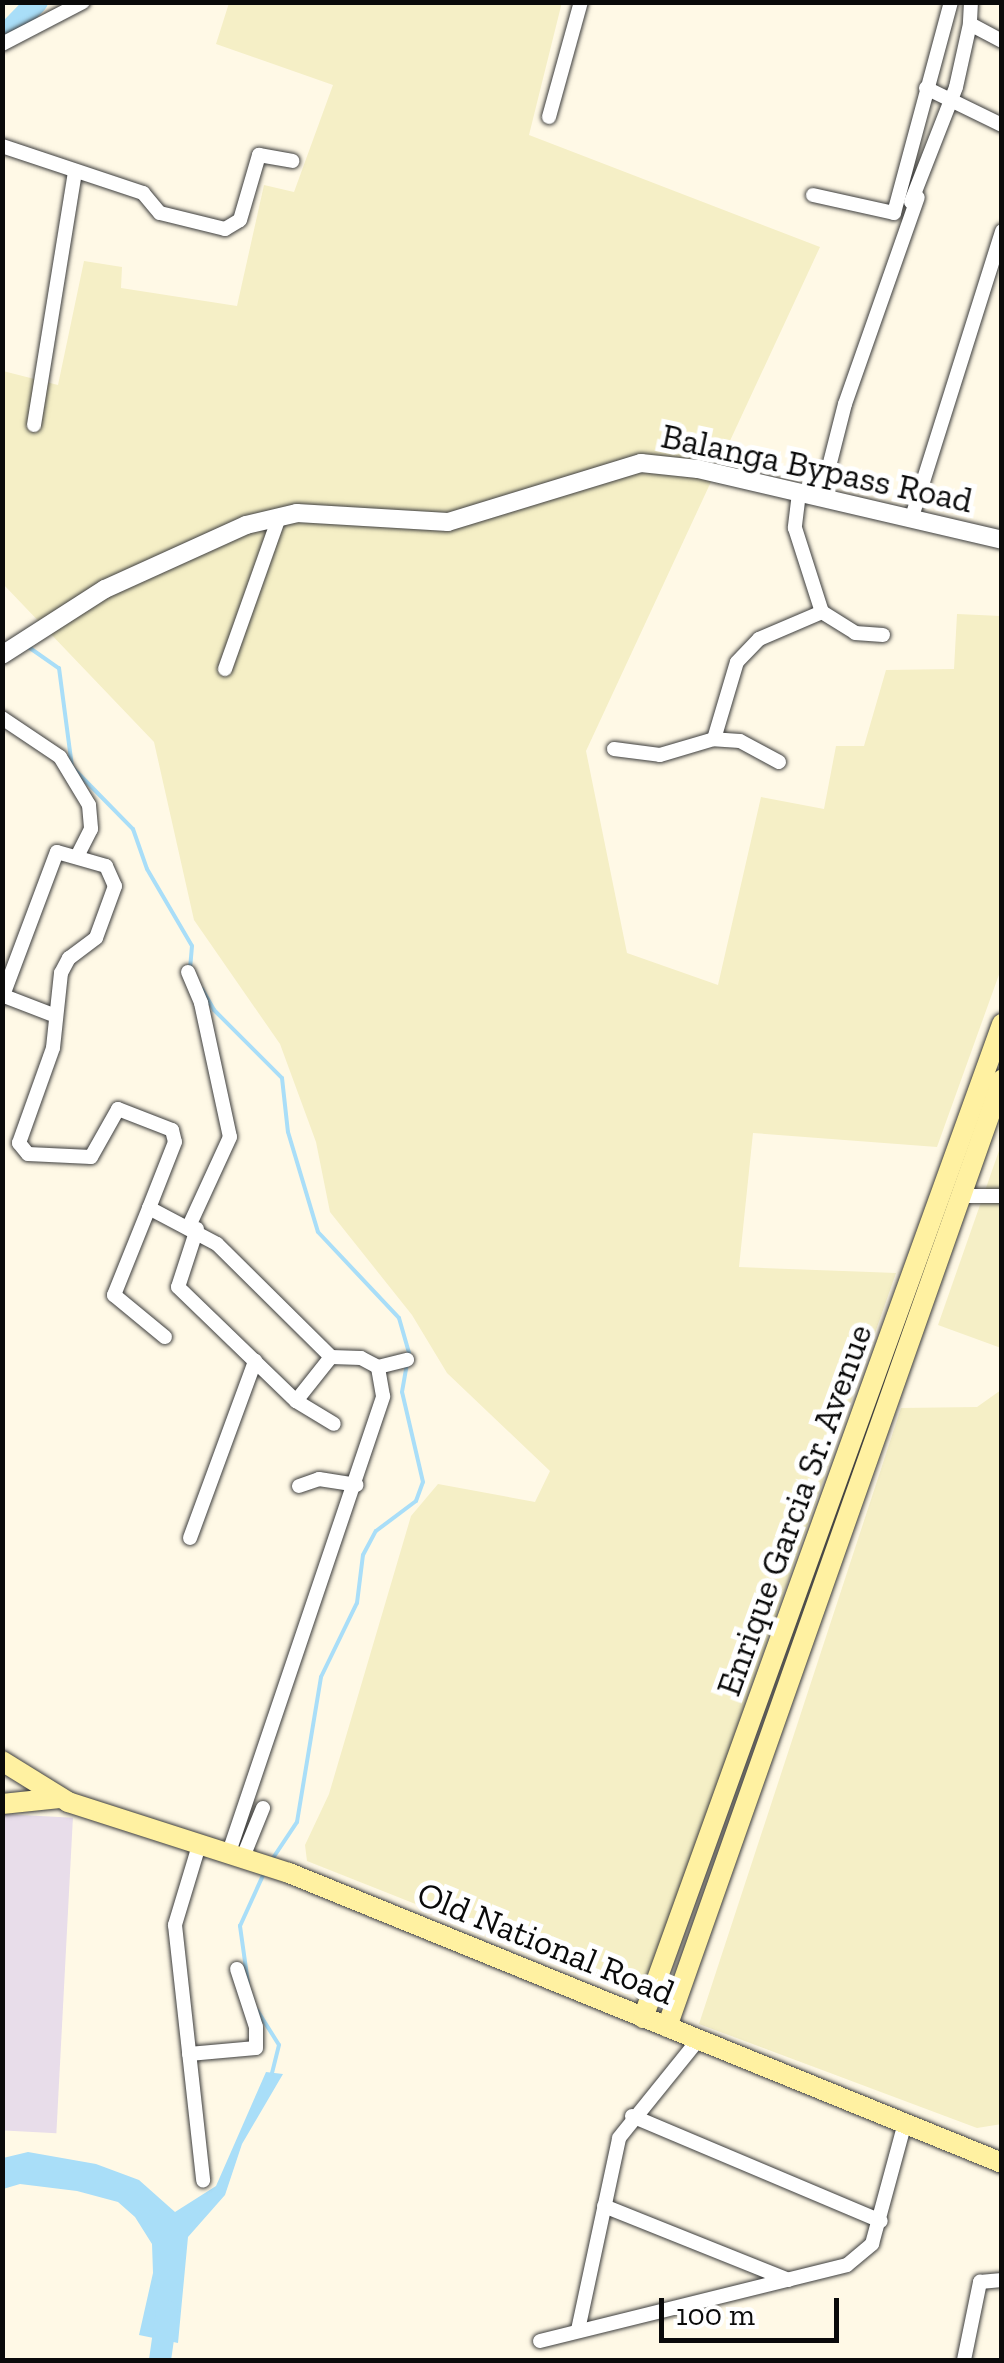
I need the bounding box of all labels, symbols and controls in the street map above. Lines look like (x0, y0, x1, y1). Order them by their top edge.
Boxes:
street label: Balanga Bypass Road (658, 415, 976, 521)
street label: Enrique Garcia Sr. Avenue (707, 1318, 881, 1702)
street label: Old National Road (411, 1872, 681, 2014)
scale bar (664, 2278, 844, 2340)
text: 100 m (676, 2297, 755, 2333)

